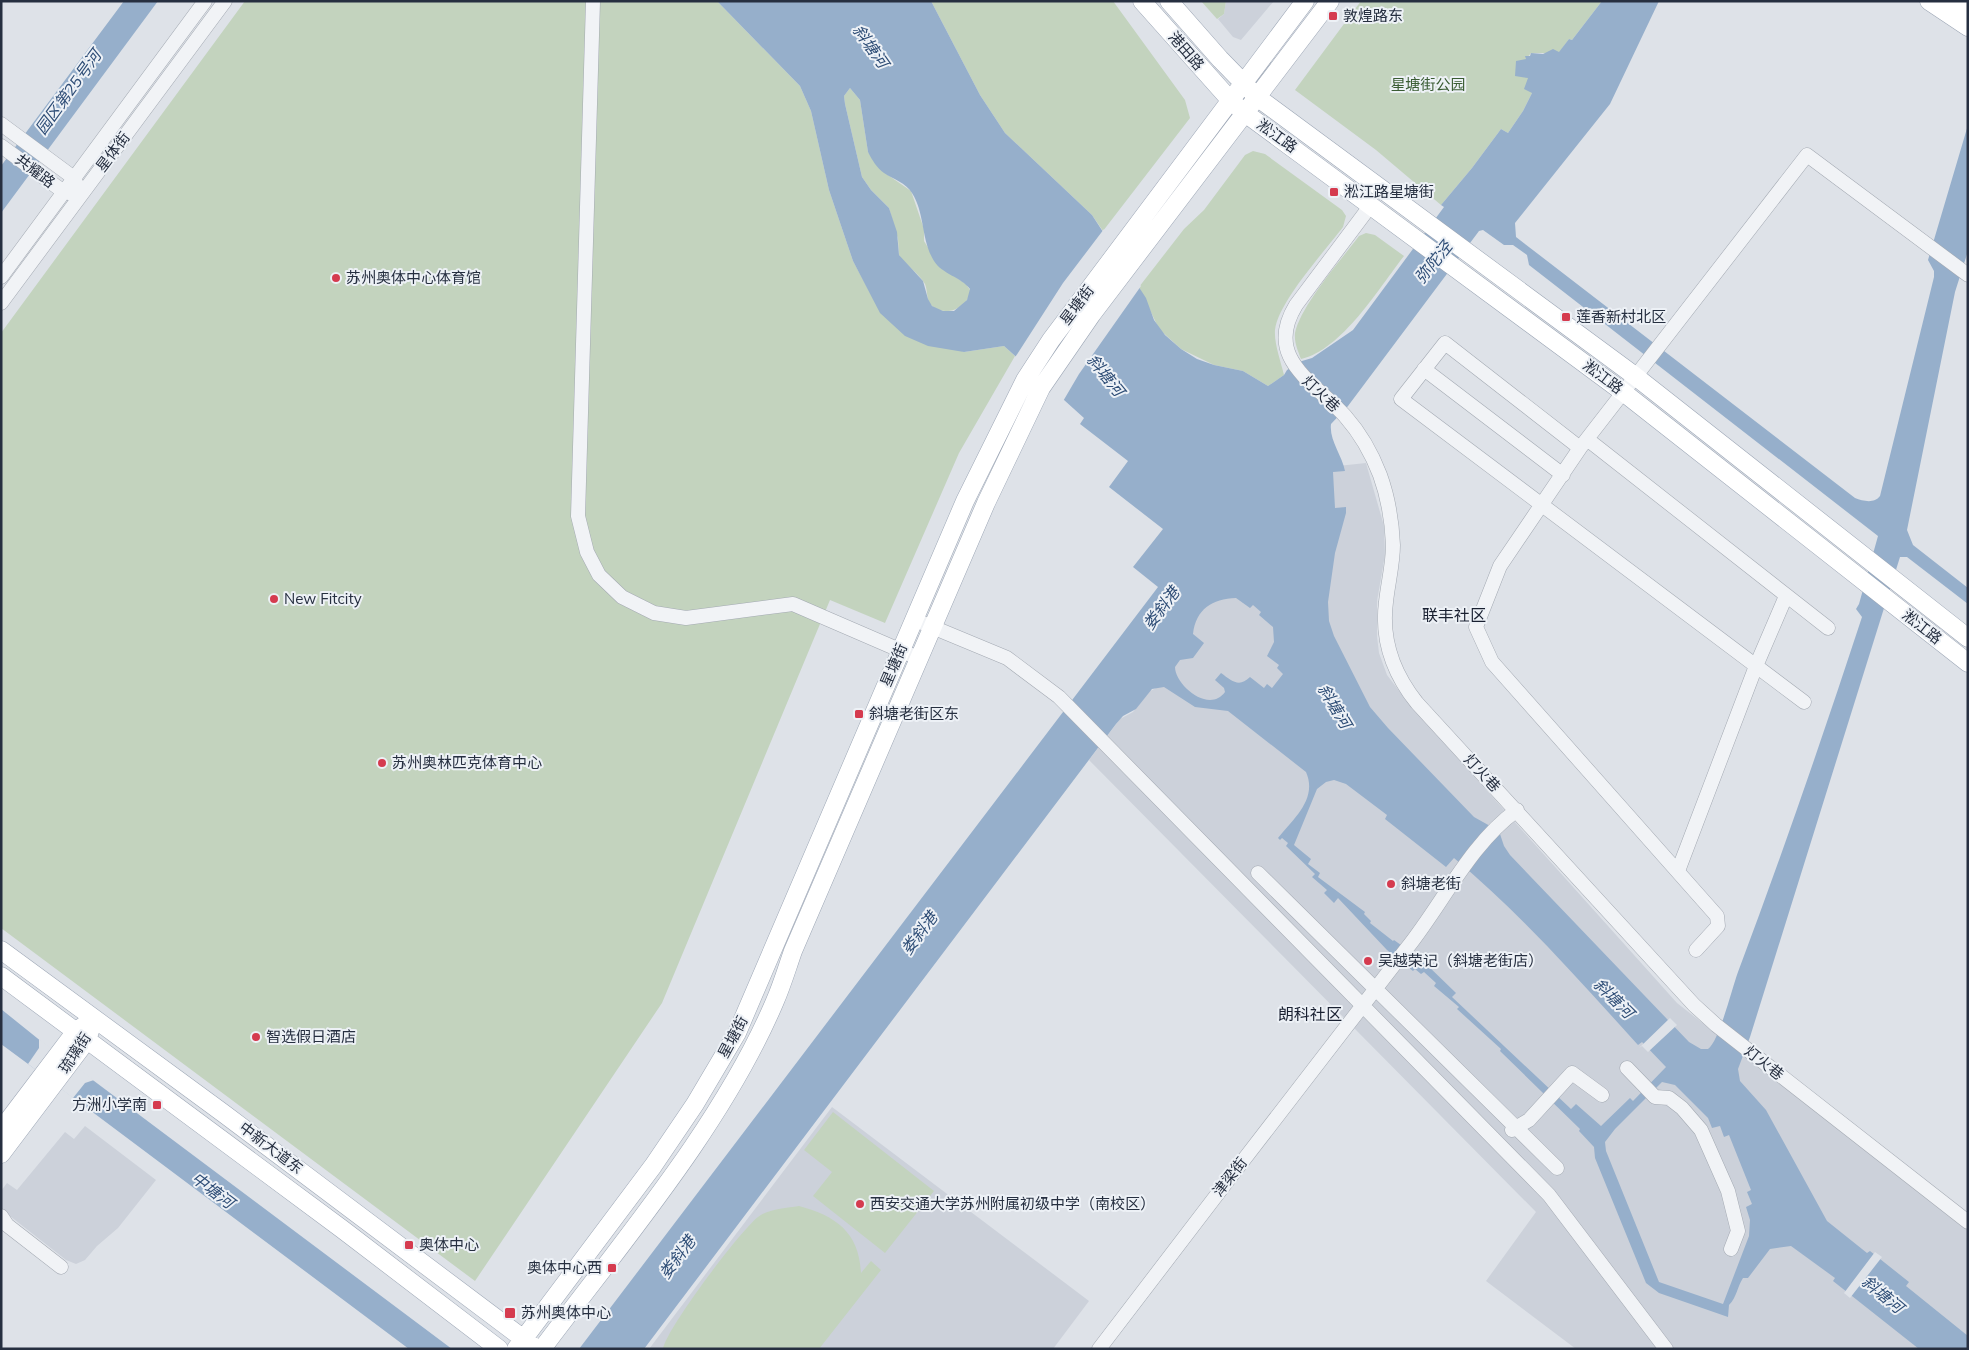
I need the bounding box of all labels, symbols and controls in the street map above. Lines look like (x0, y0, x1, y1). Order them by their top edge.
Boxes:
place label: 敦煌路东 (1343, 6, 1403, 25)
marker: 敦煌路东 (1327, 10, 1339, 22)
water label: 斜塘河 (849, 21, 895, 74)
street label: 港田路 (1164, 27, 1208, 74)
water label: 园区第25号河 (31, 44, 107, 138)
park label: 星塘街公园 (1390, 75, 1466, 94)
street label: 淞江路 (1254, 115, 1301, 157)
street label: 星体街 (91, 128, 134, 175)
street label: 共耀路 (12, 149, 59, 192)
place label: 淞江路星塘街 (1344, 182, 1434, 201)
marker: 淞江路星塘街 (1328, 186, 1340, 198)
water label: 弥陀泾 (1410, 236, 1457, 287)
place label: 苏州奥体中心体育馆 (346, 268, 481, 287)
marker: 苏州奥体中心体育馆 (330, 272, 342, 284)
street label: 星塘街 (1055, 281, 1098, 328)
place label: 莲香新村北区 (1576, 307, 1666, 326)
marker: 莲香新村北区 (1560, 311, 1572, 323)
water label: 斜塘河 (1083, 350, 1131, 402)
street label: 淞江路 (1580, 355, 1627, 398)
street label: 灯火巷 (1298, 371, 1344, 416)
water label: 娄斜港 (1139, 581, 1185, 633)
place label: New Fitcity (284, 589, 362, 608)
marker: New Fitcity (268, 593, 280, 605)
district label: 联丰社区 (1422, 605, 1486, 625)
street label: 淞江路 (1899, 605, 1946, 648)
street label: 星塘街 (876, 640, 911, 689)
water label: 斜塘河 (1314, 680, 1357, 734)
place label: 斜塘老街区东 (869, 704, 959, 723)
marker: 斜塘老街区东 (853, 708, 865, 720)
street label: 灯火巷 (1460, 750, 1505, 796)
place label: 苏州奥林匹克体育中心 (392, 753, 542, 772)
marker: 苏州奥林匹克体育中心 (376, 757, 388, 769)
place label: 斜塘老街 (1401, 874, 1461, 893)
marker: 斜塘老街 (1385, 878, 1397, 890)
water label: 娄斜港 (897, 906, 943, 958)
place label: 吴越荣记（斜塘老街店） (1378, 951, 1543, 970)
marker: 吴越荣记（斜塘老街店） (1362, 955, 1374, 967)
water label: 斜塘河 (1590, 974, 1640, 1024)
district label: 朗科社区 (1278, 1004, 1342, 1024)
street label: 星塘街 (714, 1012, 752, 1061)
place label: 智选假日酒店 (266, 1027, 356, 1046)
street label: 琉璃街 (54, 1029, 95, 1077)
marker: 智选假日酒店 (250, 1031, 262, 1043)
street label: 灯火巷 (1741, 1041, 1788, 1084)
place label: 方洲小学南 (72, 1095, 147, 1114)
marker: 方洲小学南 (151, 1099, 163, 1111)
street label: 中新大道东 (236, 1117, 307, 1178)
street label: 津梁街 (1208, 1153, 1251, 1200)
water label: 中塘河 (188, 1168, 241, 1214)
place label: 西安交通大学苏州附属初级中学（南校区） (870, 1194, 1155, 1213)
marker: 西安交通大学苏州附属初级中学（南校区） (854, 1198, 866, 1210)
water label: 娄斜港 (655, 1230, 701, 1282)
place label: 奥体中心 (419, 1235, 479, 1254)
marker: 奥体中心 (403, 1239, 415, 1251)
place label: 奥体中心西 (527, 1258, 602, 1277)
marker: 奥体中心西 (606, 1262, 618, 1274)
water label: 斜塘河 (1858, 1271, 1910, 1319)
place label: 苏州奥体中心 (521, 1303, 611, 1322)
marker: 苏州奥体中心 (503, 1306, 517, 1320)

